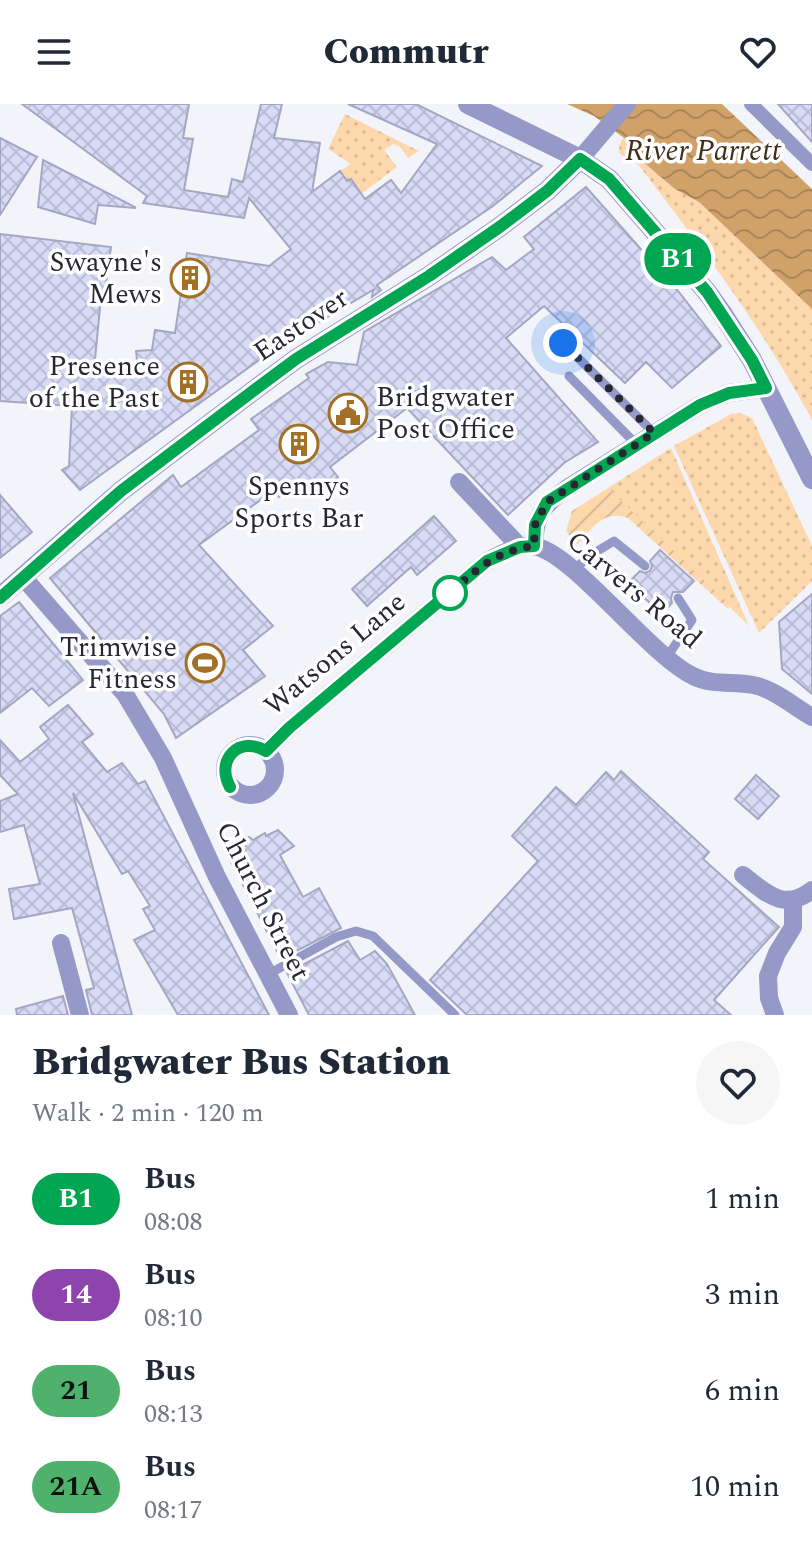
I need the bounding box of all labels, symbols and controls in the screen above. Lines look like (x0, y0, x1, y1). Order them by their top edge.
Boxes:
text: Commutr (324, 25, 488, 80)
icon: menu (32, 30, 76, 74)
icon: heart (736, 30, 780, 74)
water label: River Parrett (625, 128, 782, 174)
line badge: B1 (642, 233, 714, 285)
text: B1 (660, 237, 696, 280)
place label: Swayne's Mews (50, 241, 162, 316)
building icon: Swayne's Mews (169, 257, 211, 299)
street label: Eastover (245, 277, 357, 373)
your location (543, 323, 583, 363)
place label: Presence of the Past (29, 345, 160, 420)
building icon: Presence of the Past (167, 361, 209, 403)
place label: Bridgwater Post Office (376, 376, 515, 451)
public building icon: Bridgwater Post Office (327, 392, 369, 434)
building icon: Spennys Sports Bar (278, 423, 320, 465)
place label: Spennys Sports Bar (234, 465, 364, 540)
street label: Carvers Road (557, 520, 711, 660)
unlabelled marker (433, 576, 467, 610)
street label: Watsons Lane (254, 581, 416, 727)
place label: Trimwise Fitness (60, 626, 177, 701)
sports icon: Trimwise Fitness (184, 642, 226, 684)
street label: Church Street (204, 814, 322, 988)
text: Bridgwater Bus Station (32, 1034, 451, 1092)
button: heart (696, 1041, 780, 1125)
text: Walk · 2 min · 120 m (32, 1093, 264, 1133)
text: Bus (144, 1156, 196, 1202)
text: 1 min (705, 1176, 780, 1222)
text: B1 (58, 1177, 94, 1220)
text: 08:08 (144, 1202, 203, 1242)
text: Bus (144, 1252, 196, 1298)
text: 3 min (705, 1272, 780, 1318)
text: 14 (60, 1273, 92, 1316)
text: 08:10 (144, 1298, 203, 1338)
text: Bus (144, 1348, 196, 1394)
text: 6 min (705, 1368, 780, 1414)
text: 21 (60, 1369, 92, 1412)
text: 08:13 (144, 1394, 203, 1434)
text: Bus (144, 1444, 196, 1490)
text: 10 min (690, 1464, 780, 1510)
text: 21A (49, 1465, 103, 1508)
text: 08:17 (144, 1490, 203, 1530)

